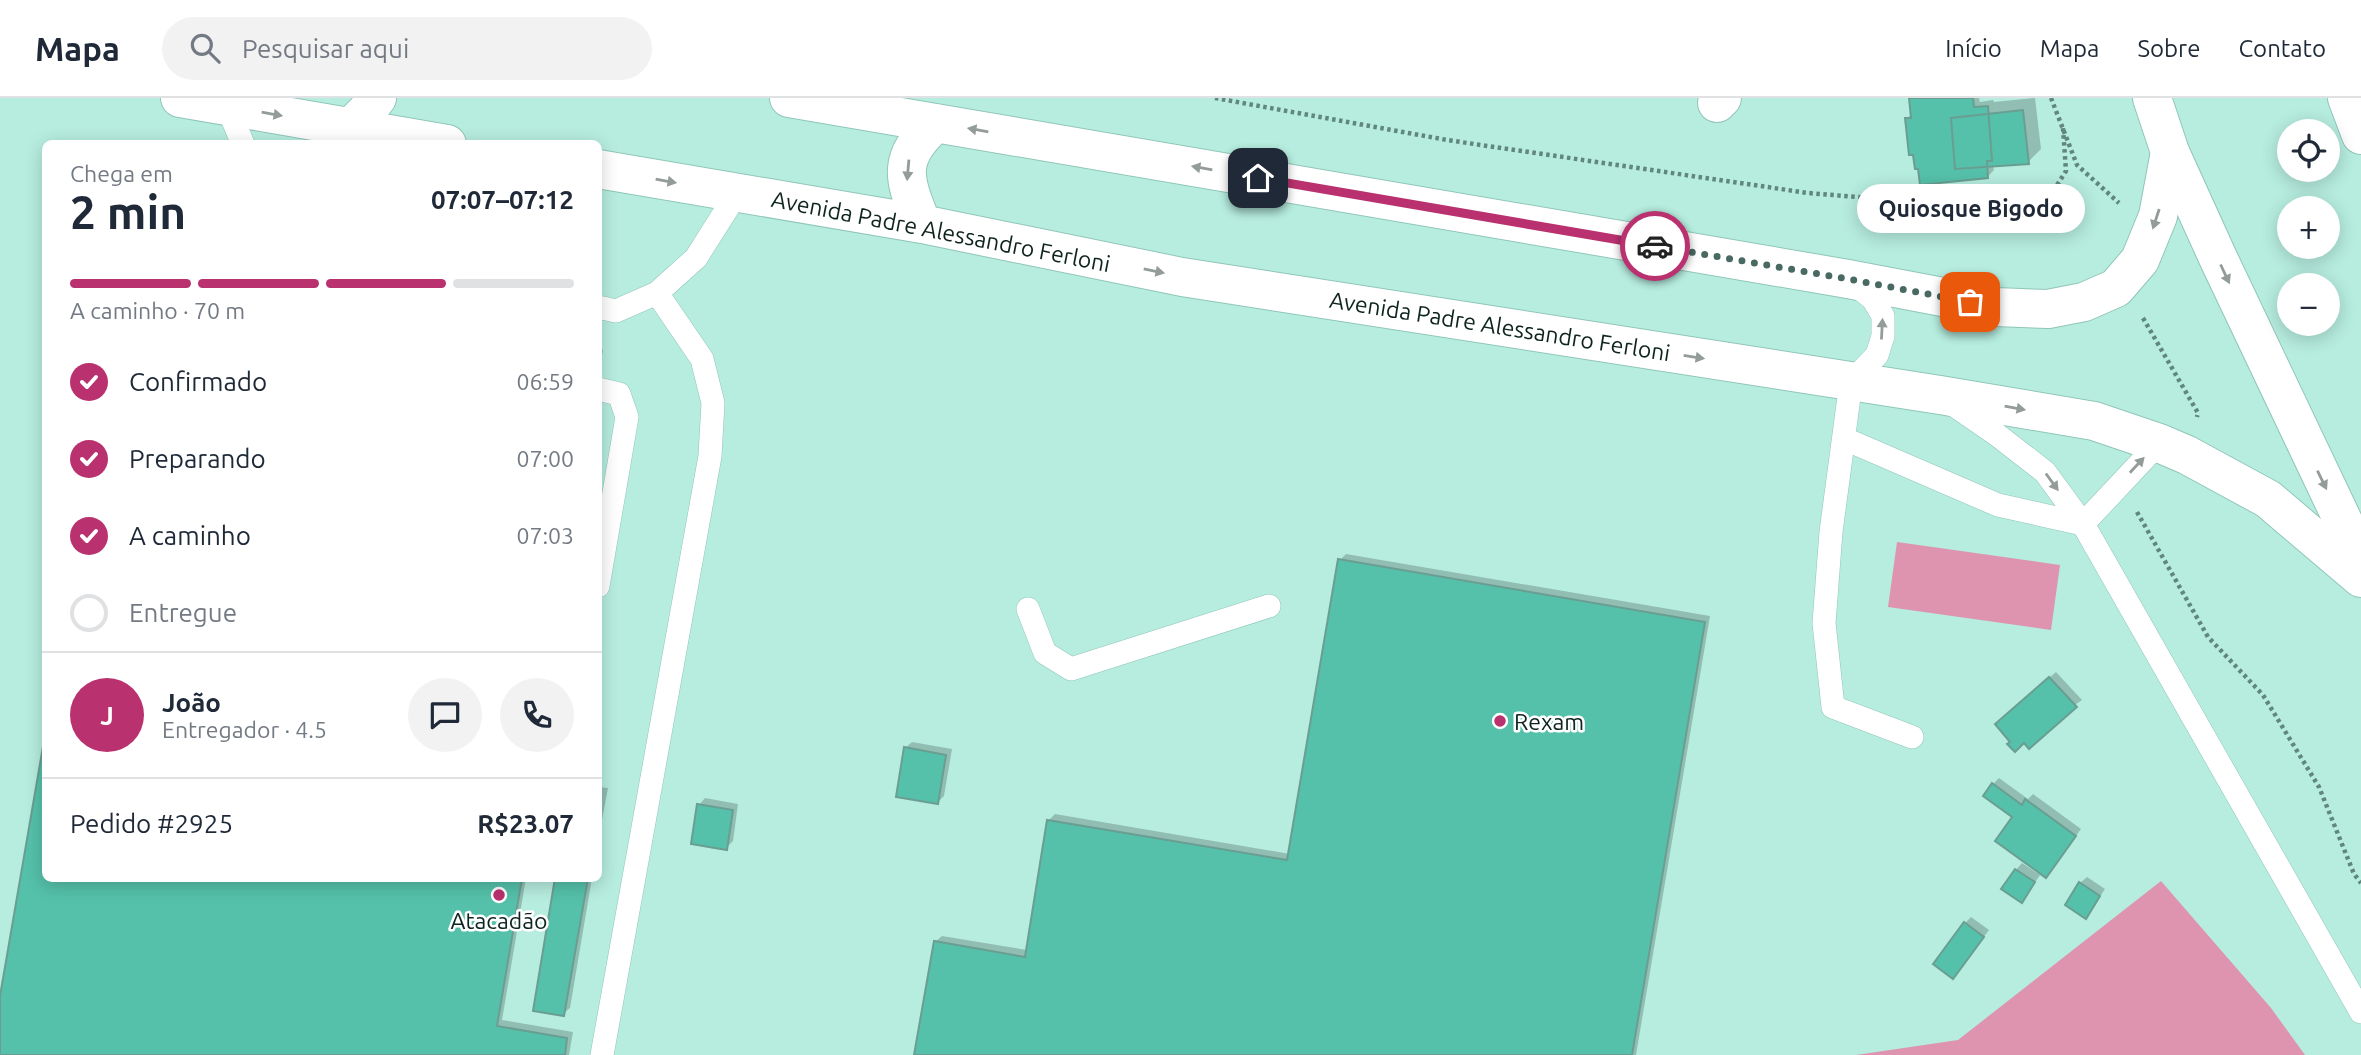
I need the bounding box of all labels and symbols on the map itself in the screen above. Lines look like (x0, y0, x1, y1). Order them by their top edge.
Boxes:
one-way arrow (261, 108, 283, 119)
one-way arrow (967, 124, 989, 135)
pin (1228, 148, 1288, 208)
one-way arrow (902, 159, 913, 181)
one-way arrow (1191, 163, 1213, 174)
one-way arrow (655, 176, 677, 187)
callout: Quiosque Bigodo (1856, 183, 2084, 232)
street label: Avenida Padre Alessandro Ferloni (770, 186, 1112, 276)
one-way arrow (2150, 208, 2161, 229)
courier (1620, 211, 1690, 281)
one-way arrow (2219, 264, 2231, 284)
one-way arrow (1143, 266, 1165, 277)
pin (1940, 272, 2000, 332)
street label: Avenida Padre Alessandro Ferloni (1328, 287, 1672, 365)
one-way arrow (1877, 318, 1888, 340)
one-way arrow (1683, 352, 1705, 363)
one-way arrow (2004, 403, 2026, 414)
one-way arrow (2129, 457, 2146, 474)
one-way arrow (2317, 469, 2328, 490)
one-way arrow (2044, 472, 2059, 490)
place label: Rexam (1514, 709, 1584, 734)
marker: Rexam (1492, 713, 1508, 729)
marker: Atacadão (491, 887, 507, 903)
place label: Atacadão (451, 908, 547, 933)

